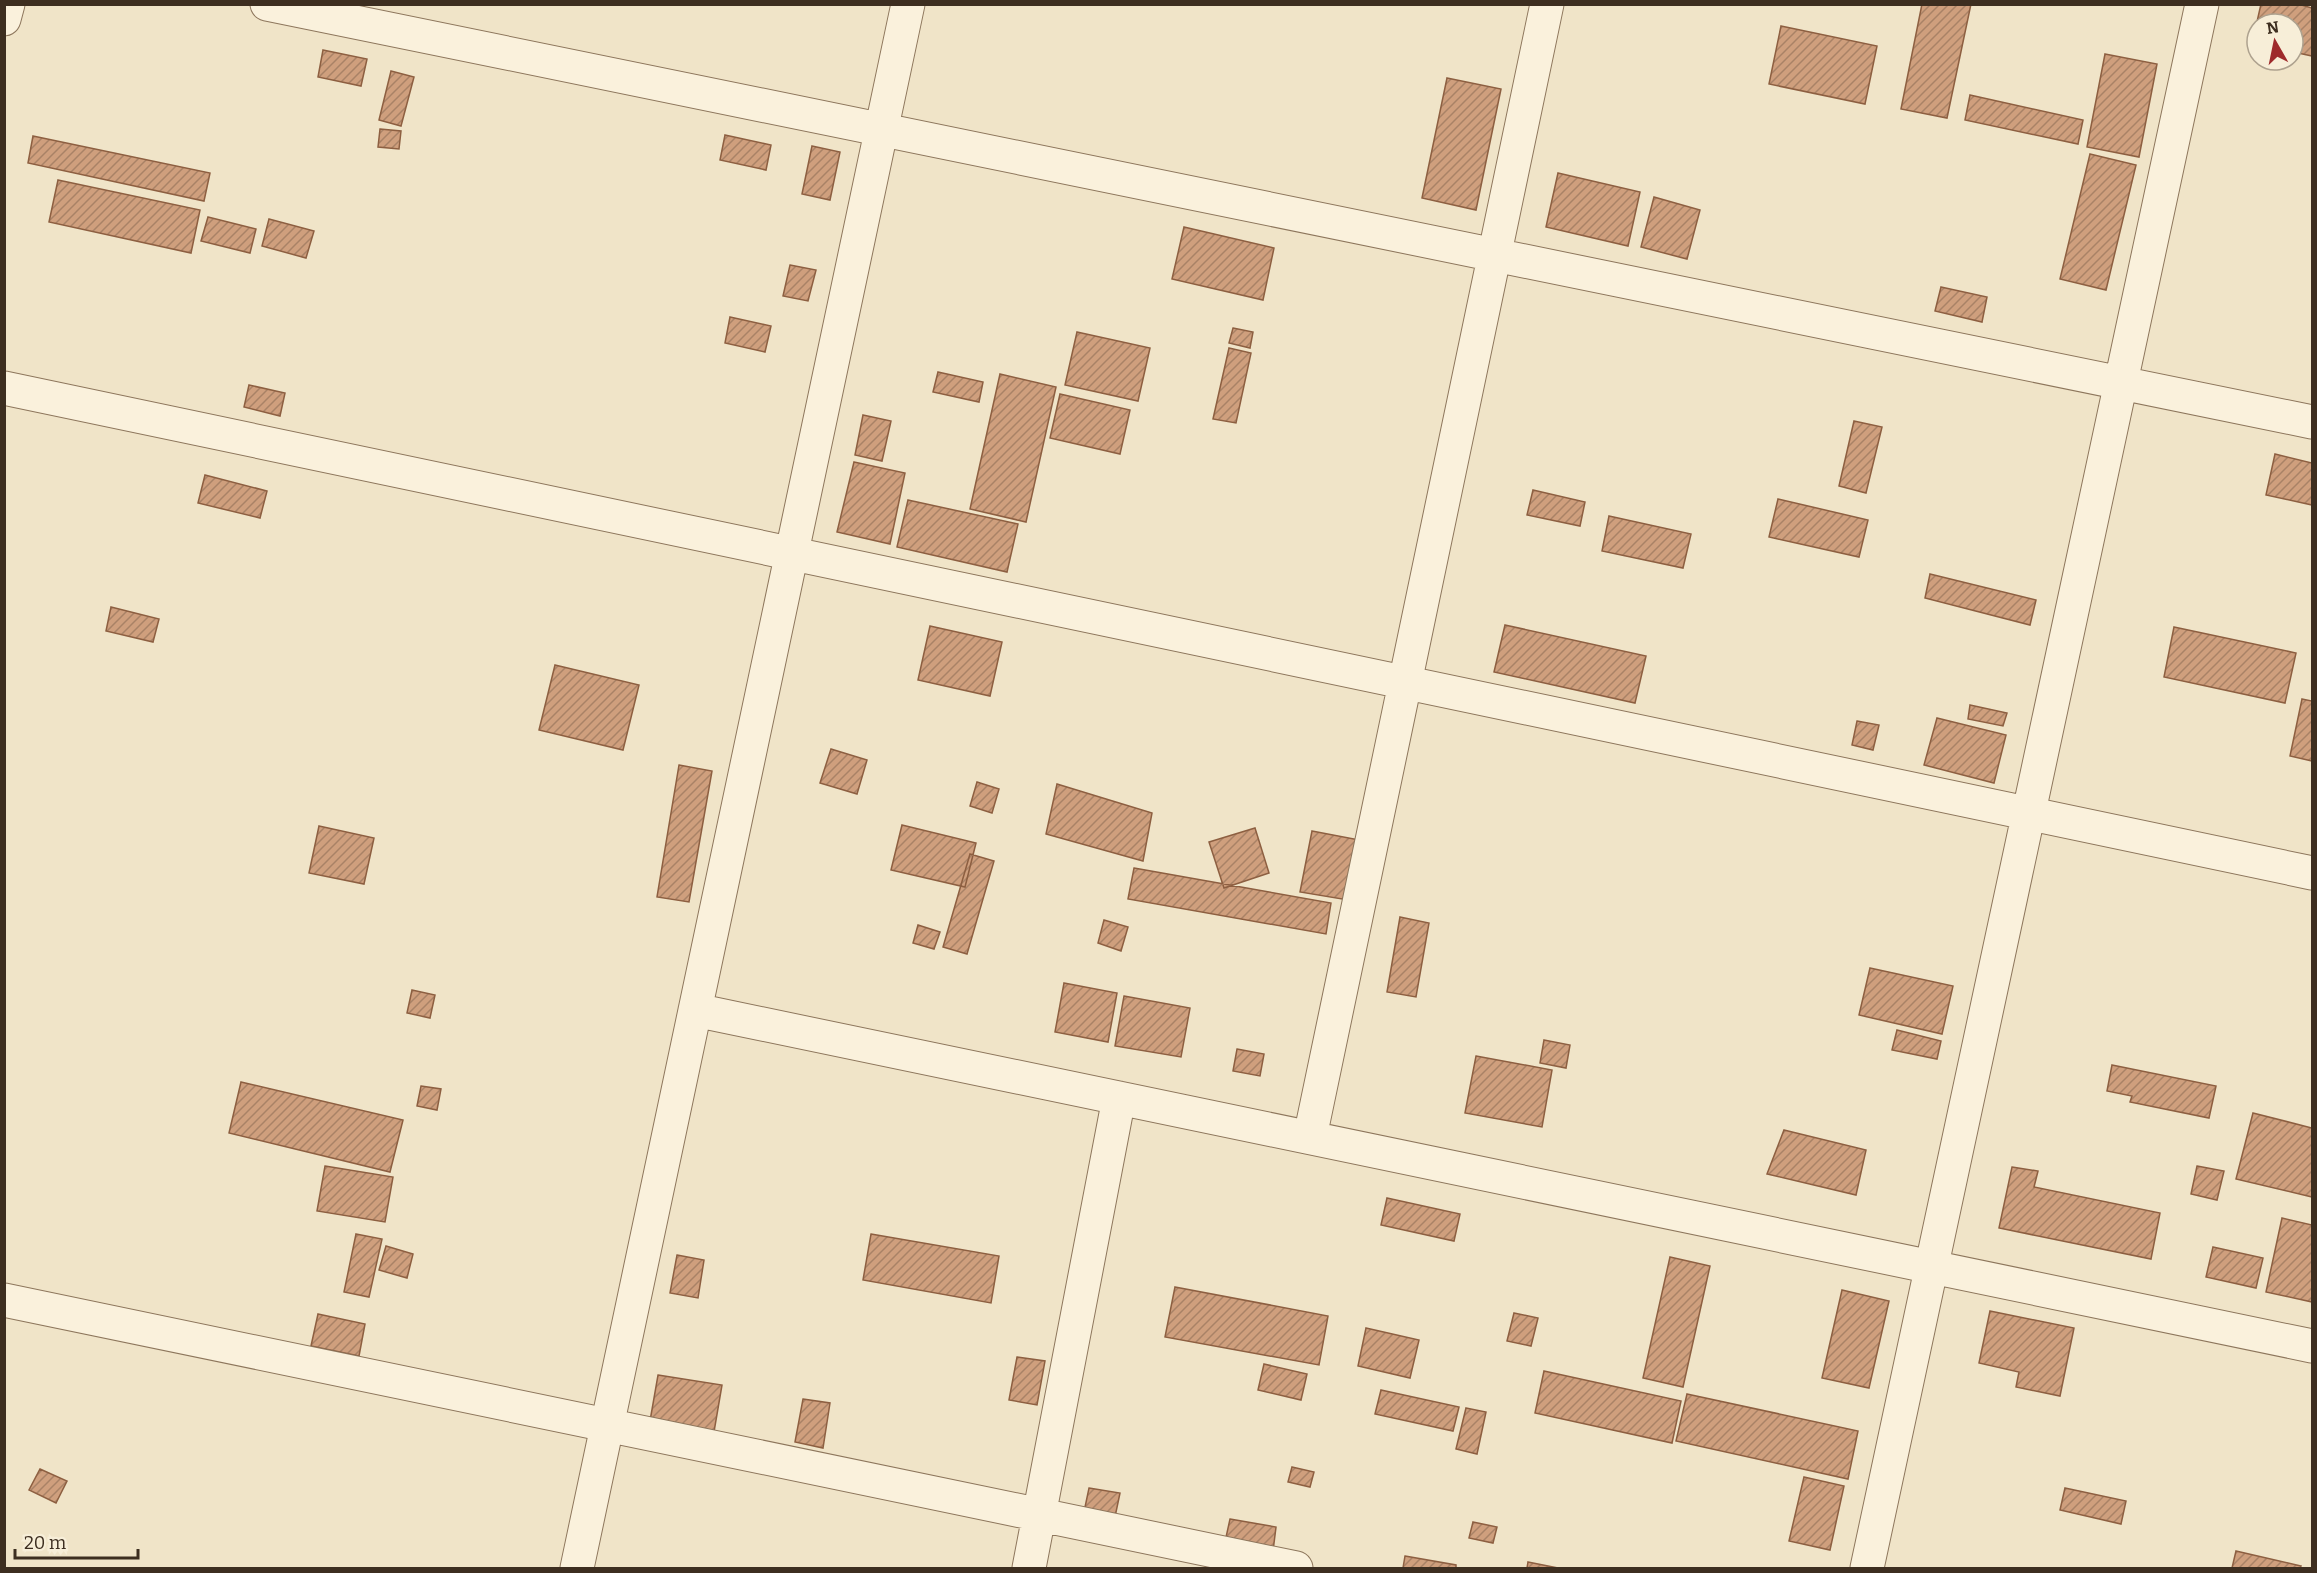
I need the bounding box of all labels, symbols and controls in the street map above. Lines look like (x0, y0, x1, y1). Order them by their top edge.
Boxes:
north arrow (2245, 12, 2305, 72)
text: N (2265, 17, 2280, 38)
scale bar (15, 1522, 138, 1560)
text: 20 m (24, 1532, 66, 1554)

